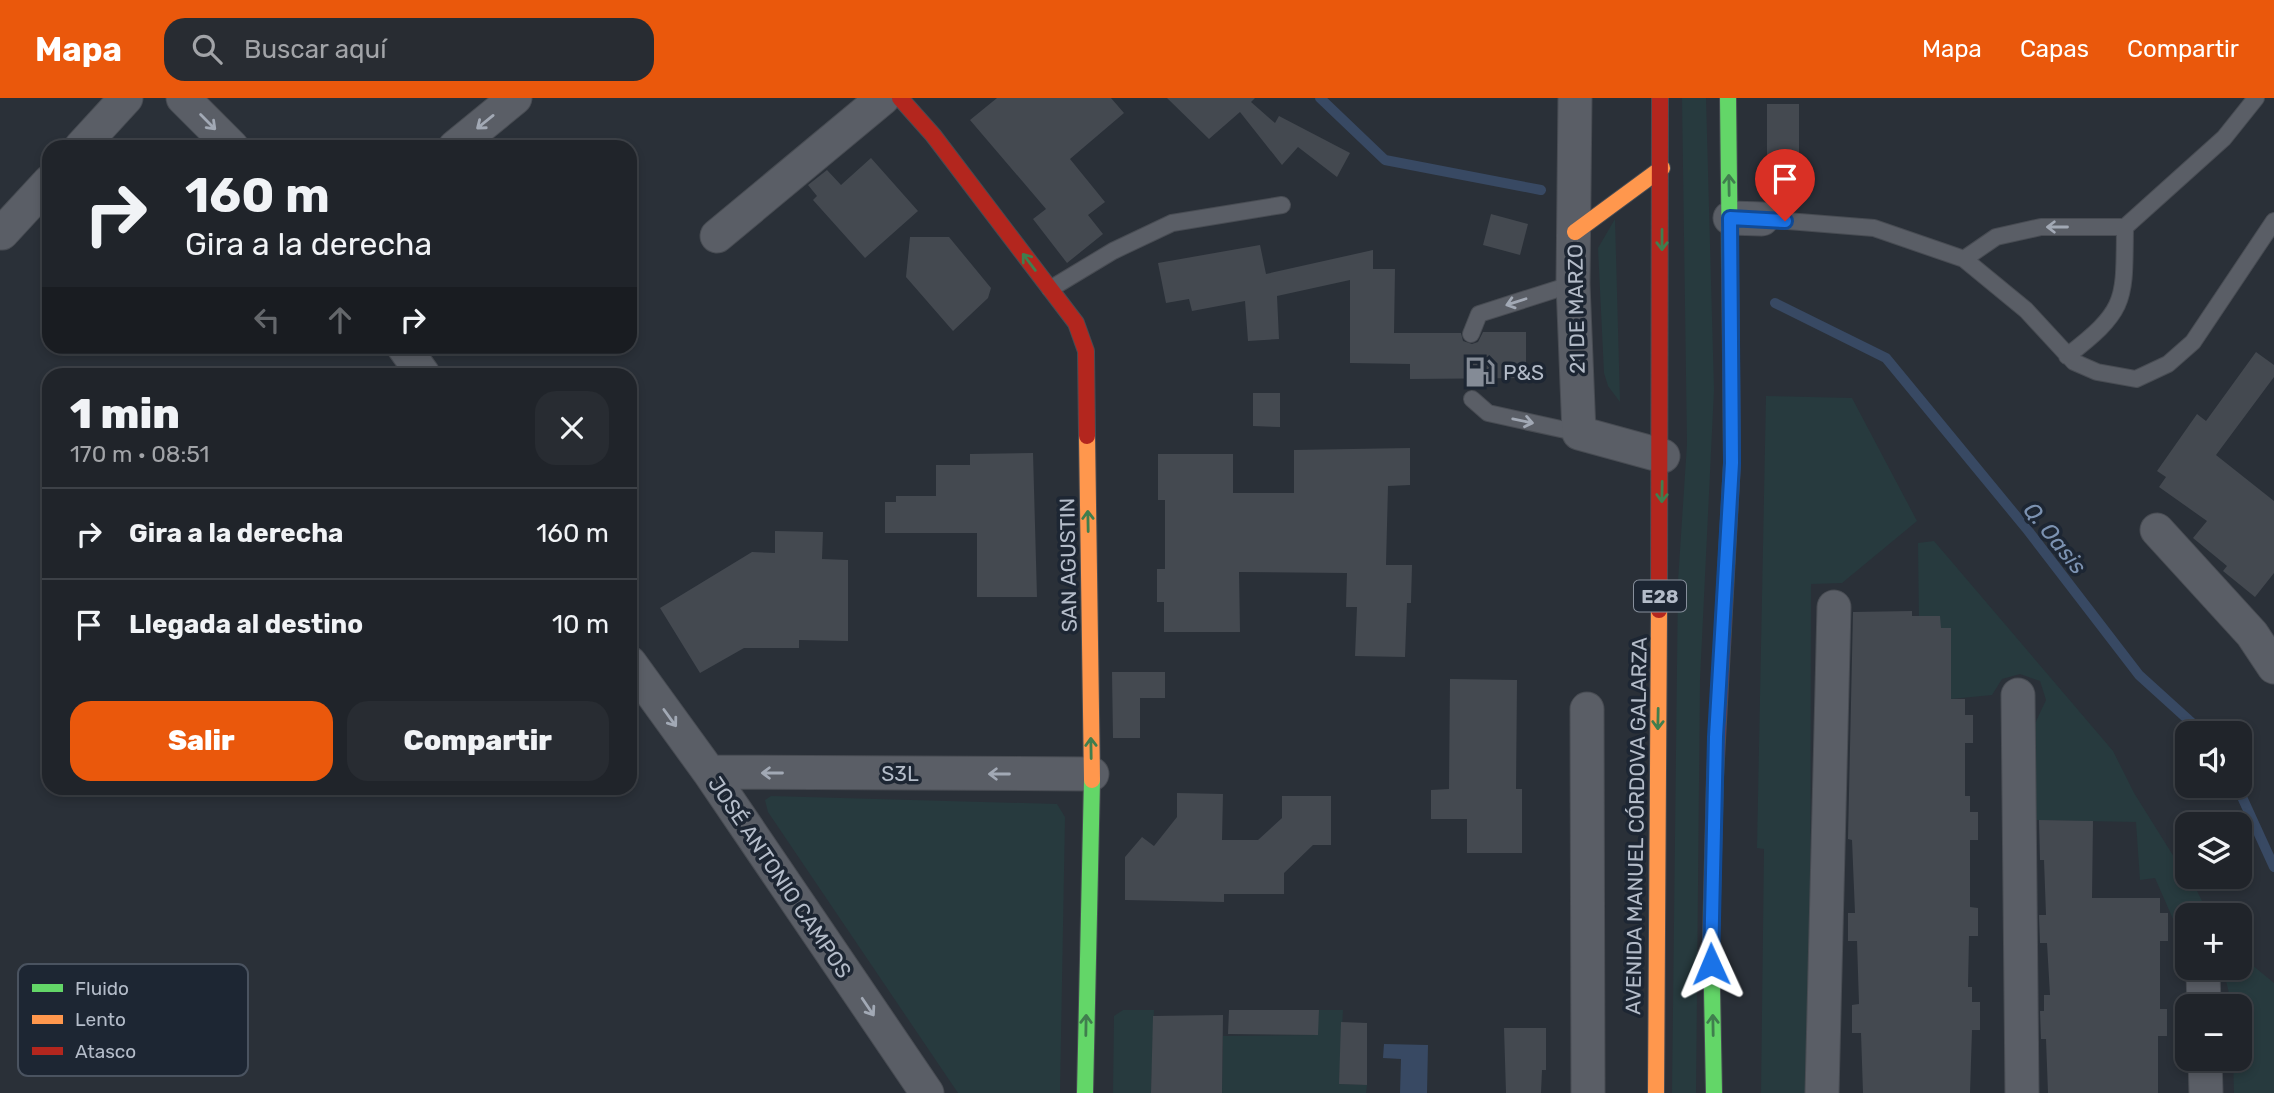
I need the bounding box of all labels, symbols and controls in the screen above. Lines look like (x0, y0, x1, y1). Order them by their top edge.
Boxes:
search box (164, 18, 654, 81)
text: Mapa (35, 30, 122, 69)
icon: search (188, 30, 226, 68)
text: Buscar aquí (244, 34, 387, 65)
text: Mapa (1922, 35, 1982, 63)
text: Capas (2020, 35, 2089, 63)
text: Compartir (2127, 35, 2239, 63)
one-way arrow (199, 114, 216, 131)
one-way arrow (476, 115, 494, 130)
pin (1755, 149, 1815, 221)
icon: arrive (1766, 160, 1804, 198)
text: 160 m (185, 166, 330, 224)
icon: right (70, 168, 161, 259)
one-way arrow (1723, 174, 1736, 197)
one-way arrow (2046, 220, 2069, 234)
text: Gira a la derecha (185, 225, 432, 263)
one-way arrow (1655, 228, 1669, 251)
street label: 21 DE MARZO (1562, 244, 1590, 374)
one-way arrow (1022, 253, 1037, 271)
one-way arrow (1505, 297, 1527, 310)
icon: left (248, 301, 286, 339)
icon: ahead (321, 301, 359, 339)
icon: right (394, 301, 432, 339)
fuel station icon: P&S (1463, 355, 1497, 389)
place label: P&S (1503, 360, 1544, 385)
text: 1 min (70, 389, 180, 439)
button: close (535, 391, 609, 465)
one-way arrow (1511, 415, 1534, 428)
text: 170 m · 08:51 (70, 440, 209, 468)
one-way arrow (1655, 480, 1669, 503)
water label: Q. Oasis (2017, 496, 2093, 580)
street label: SAN AGUSTIN (1054, 498, 1082, 632)
one-way arrow (1081, 510, 1095, 533)
icon: right (70, 515, 108, 553)
text: Gira a la derecha (129, 518, 343, 549)
text: 160 m (536, 518, 609, 549)
road number: E28 (1634, 580, 1686, 611)
icon: arrive (70, 606, 108, 644)
text: Llegada al destino (129, 609, 363, 640)
text: 10 m (552, 609, 609, 640)
street label: AVENIDA MANUEL CÓRDOVA GALARZA (1620, 637, 1652, 1015)
button: Salir (70, 701, 333, 781)
button: Compartir (347, 701, 609, 781)
one-way arrow (1651, 707, 1665, 730)
one-way arrow (663, 708, 677, 727)
map controls (2175, 721, 2252, 1071)
button: sound (2175, 721, 2252, 798)
one-way arrow (1085, 737, 1098, 760)
street label: S3L (881, 761, 919, 786)
one-way arrow (760, 766, 783, 780)
one-way arrow (988, 767, 1011, 781)
street label: JOSÉ ANTONIO CAMPOS (703, 771, 857, 983)
button: layers (2175, 812, 2252, 889)
button: + (2175, 903, 2252, 980)
position arrow (1674, 927, 1748, 1001)
legend (18, 964, 248, 1076)
text: Fluido (75, 977, 129, 1000)
button: − (2175, 994, 2252, 1071)
one-way arrow (861, 997, 875, 1016)
text: Lento (75, 1008, 126, 1031)
one-way arrow (1080, 1014, 1093, 1037)
one-way arrow (1706, 1014, 1719, 1037)
text: Atasco (75, 1040, 136, 1063)

